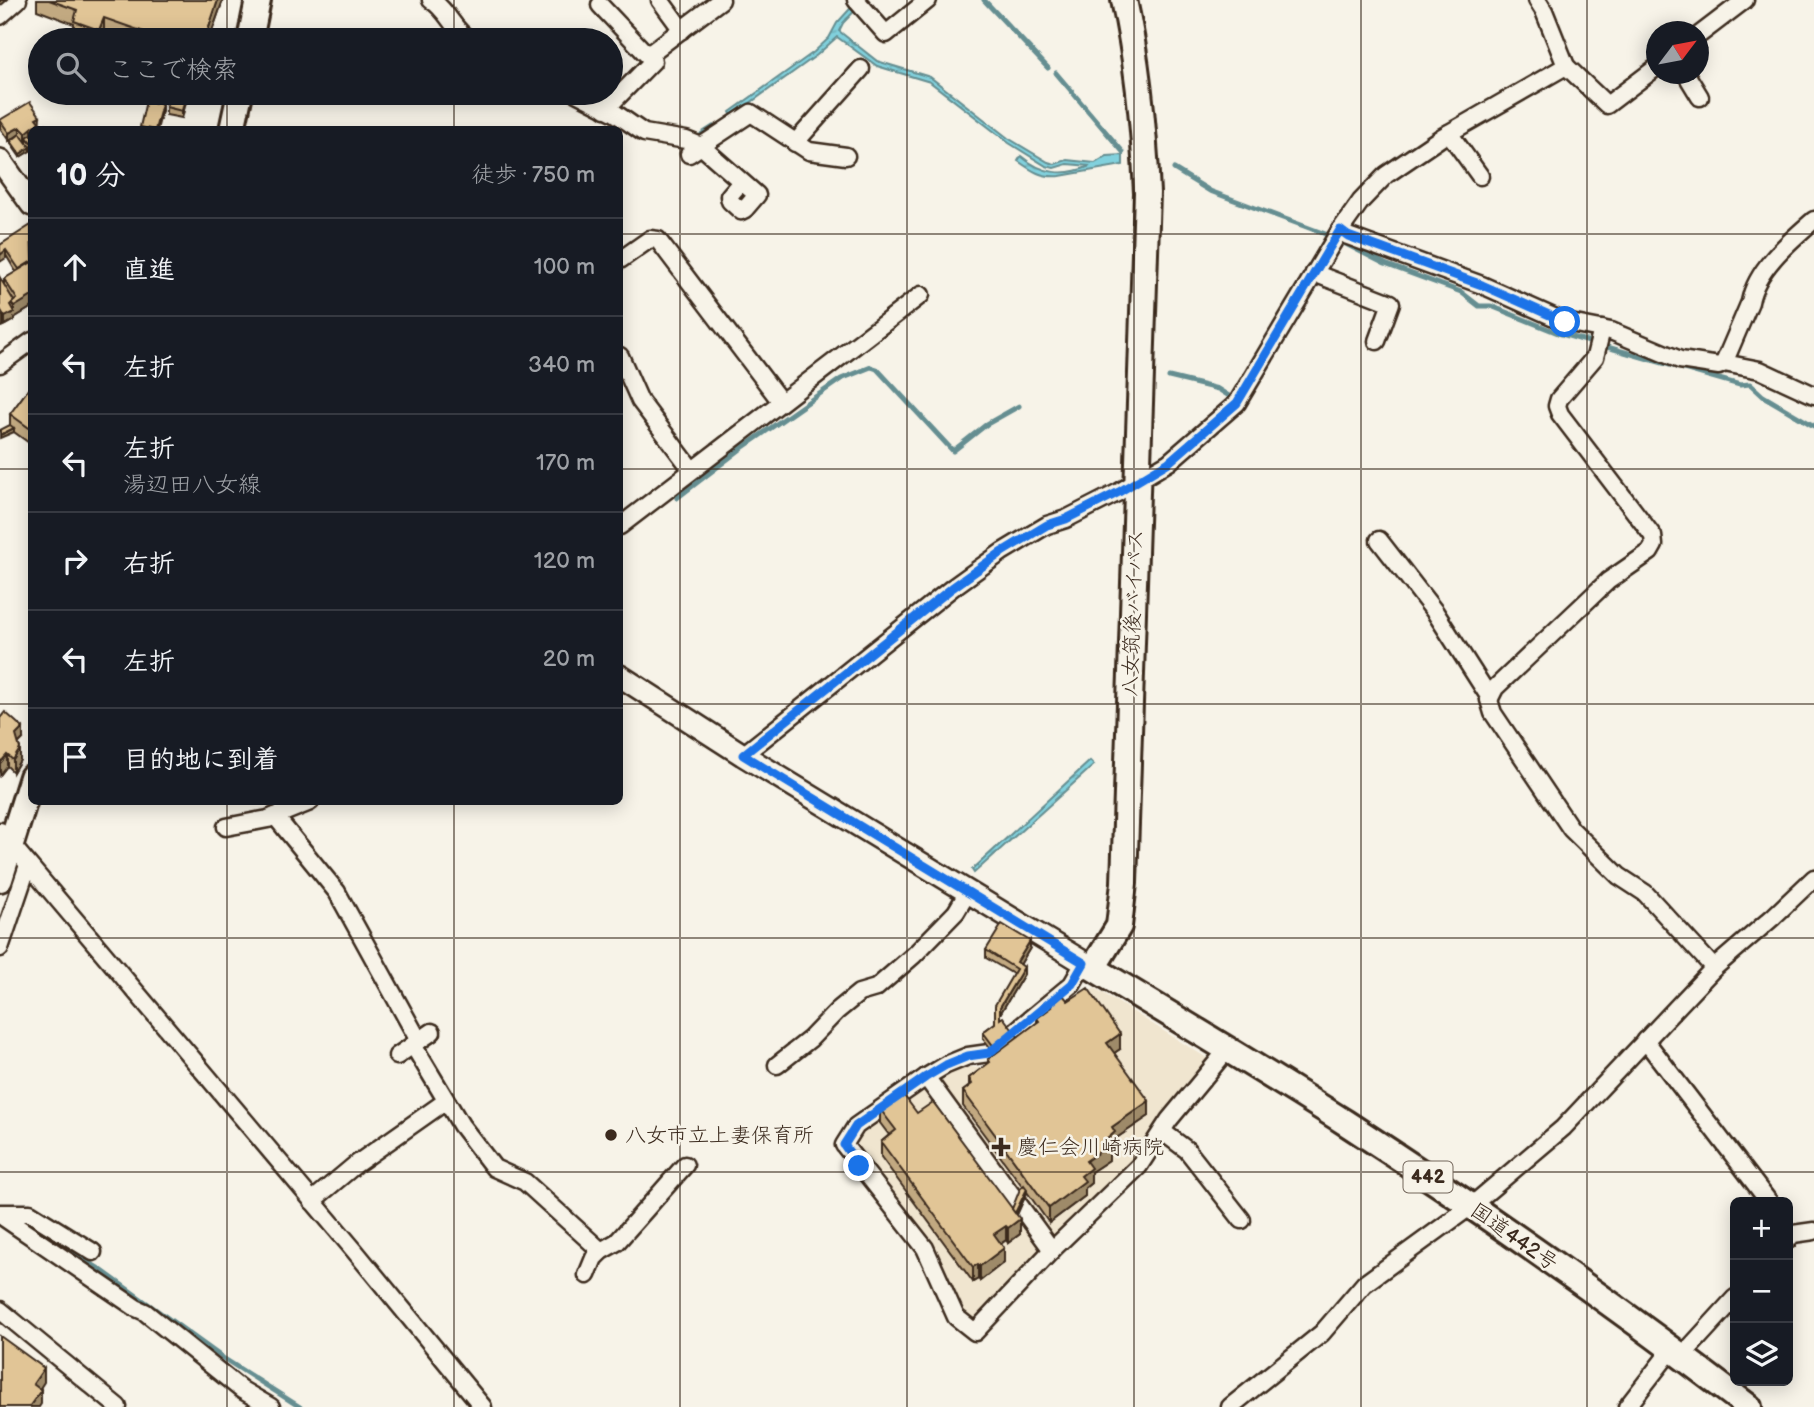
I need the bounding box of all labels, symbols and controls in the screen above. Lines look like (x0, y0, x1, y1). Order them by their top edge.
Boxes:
north arrow (1646, 21, 1709, 84)
search box (28, 28, 623, 105)
icon: search (52, 48, 90, 86)
text: ここで検索 (108, 55, 238, 86)
text: 10 分 (56, 158, 125, 194)
text: 徒歩 · 750 m (471, 161, 595, 189)
icon: ahead (56, 248, 94, 286)
text: 100 m (534, 253, 595, 281)
text: 直進 (123, 255, 175, 286)
route start (1549, 306, 1580, 337)
icon: left (56, 346, 94, 384)
text: 340 m (528, 351, 595, 379)
text: 左折 (123, 353, 175, 384)
text: 左折 (123, 434, 175, 465)
icon: left (56, 444, 94, 482)
text: 170 m (536, 449, 595, 477)
text: 湯辺田八女線 (123, 471, 261, 499)
street label: 八女筑後バイパス (1118, 529, 1148, 697)
icon: right (56, 542, 94, 580)
text: 120 m (534, 547, 595, 575)
text: 右折 (123, 549, 175, 580)
icon: left (56, 640, 94, 678)
text: 20 m (543, 645, 595, 673)
text: 左折 (123, 647, 175, 678)
icon: arrive (56, 738, 94, 776)
text: 目的地に到着 (123, 745, 279, 776)
place label: 八女市立上妻保育所 (625, 1123, 814, 1148)
marker: 八女市立上妻保育所 (603, 1127, 619, 1143)
place label: 慶仁会川崎病院 (1017, 1135, 1164, 1160)
marker: 慶仁会川崎病院 (991, 1137, 1011, 1157)
route end (843, 1150, 874, 1181)
road number: 442 (1404, 1162, 1452, 1192)
map controls (1730, 1197, 1793, 1386)
button: + (1730, 1197, 1793, 1260)
street label: 国道442号 (1465, 1198, 1563, 1276)
button: − (1730, 1260, 1793, 1323)
button: layers (1730, 1323, 1793, 1386)

